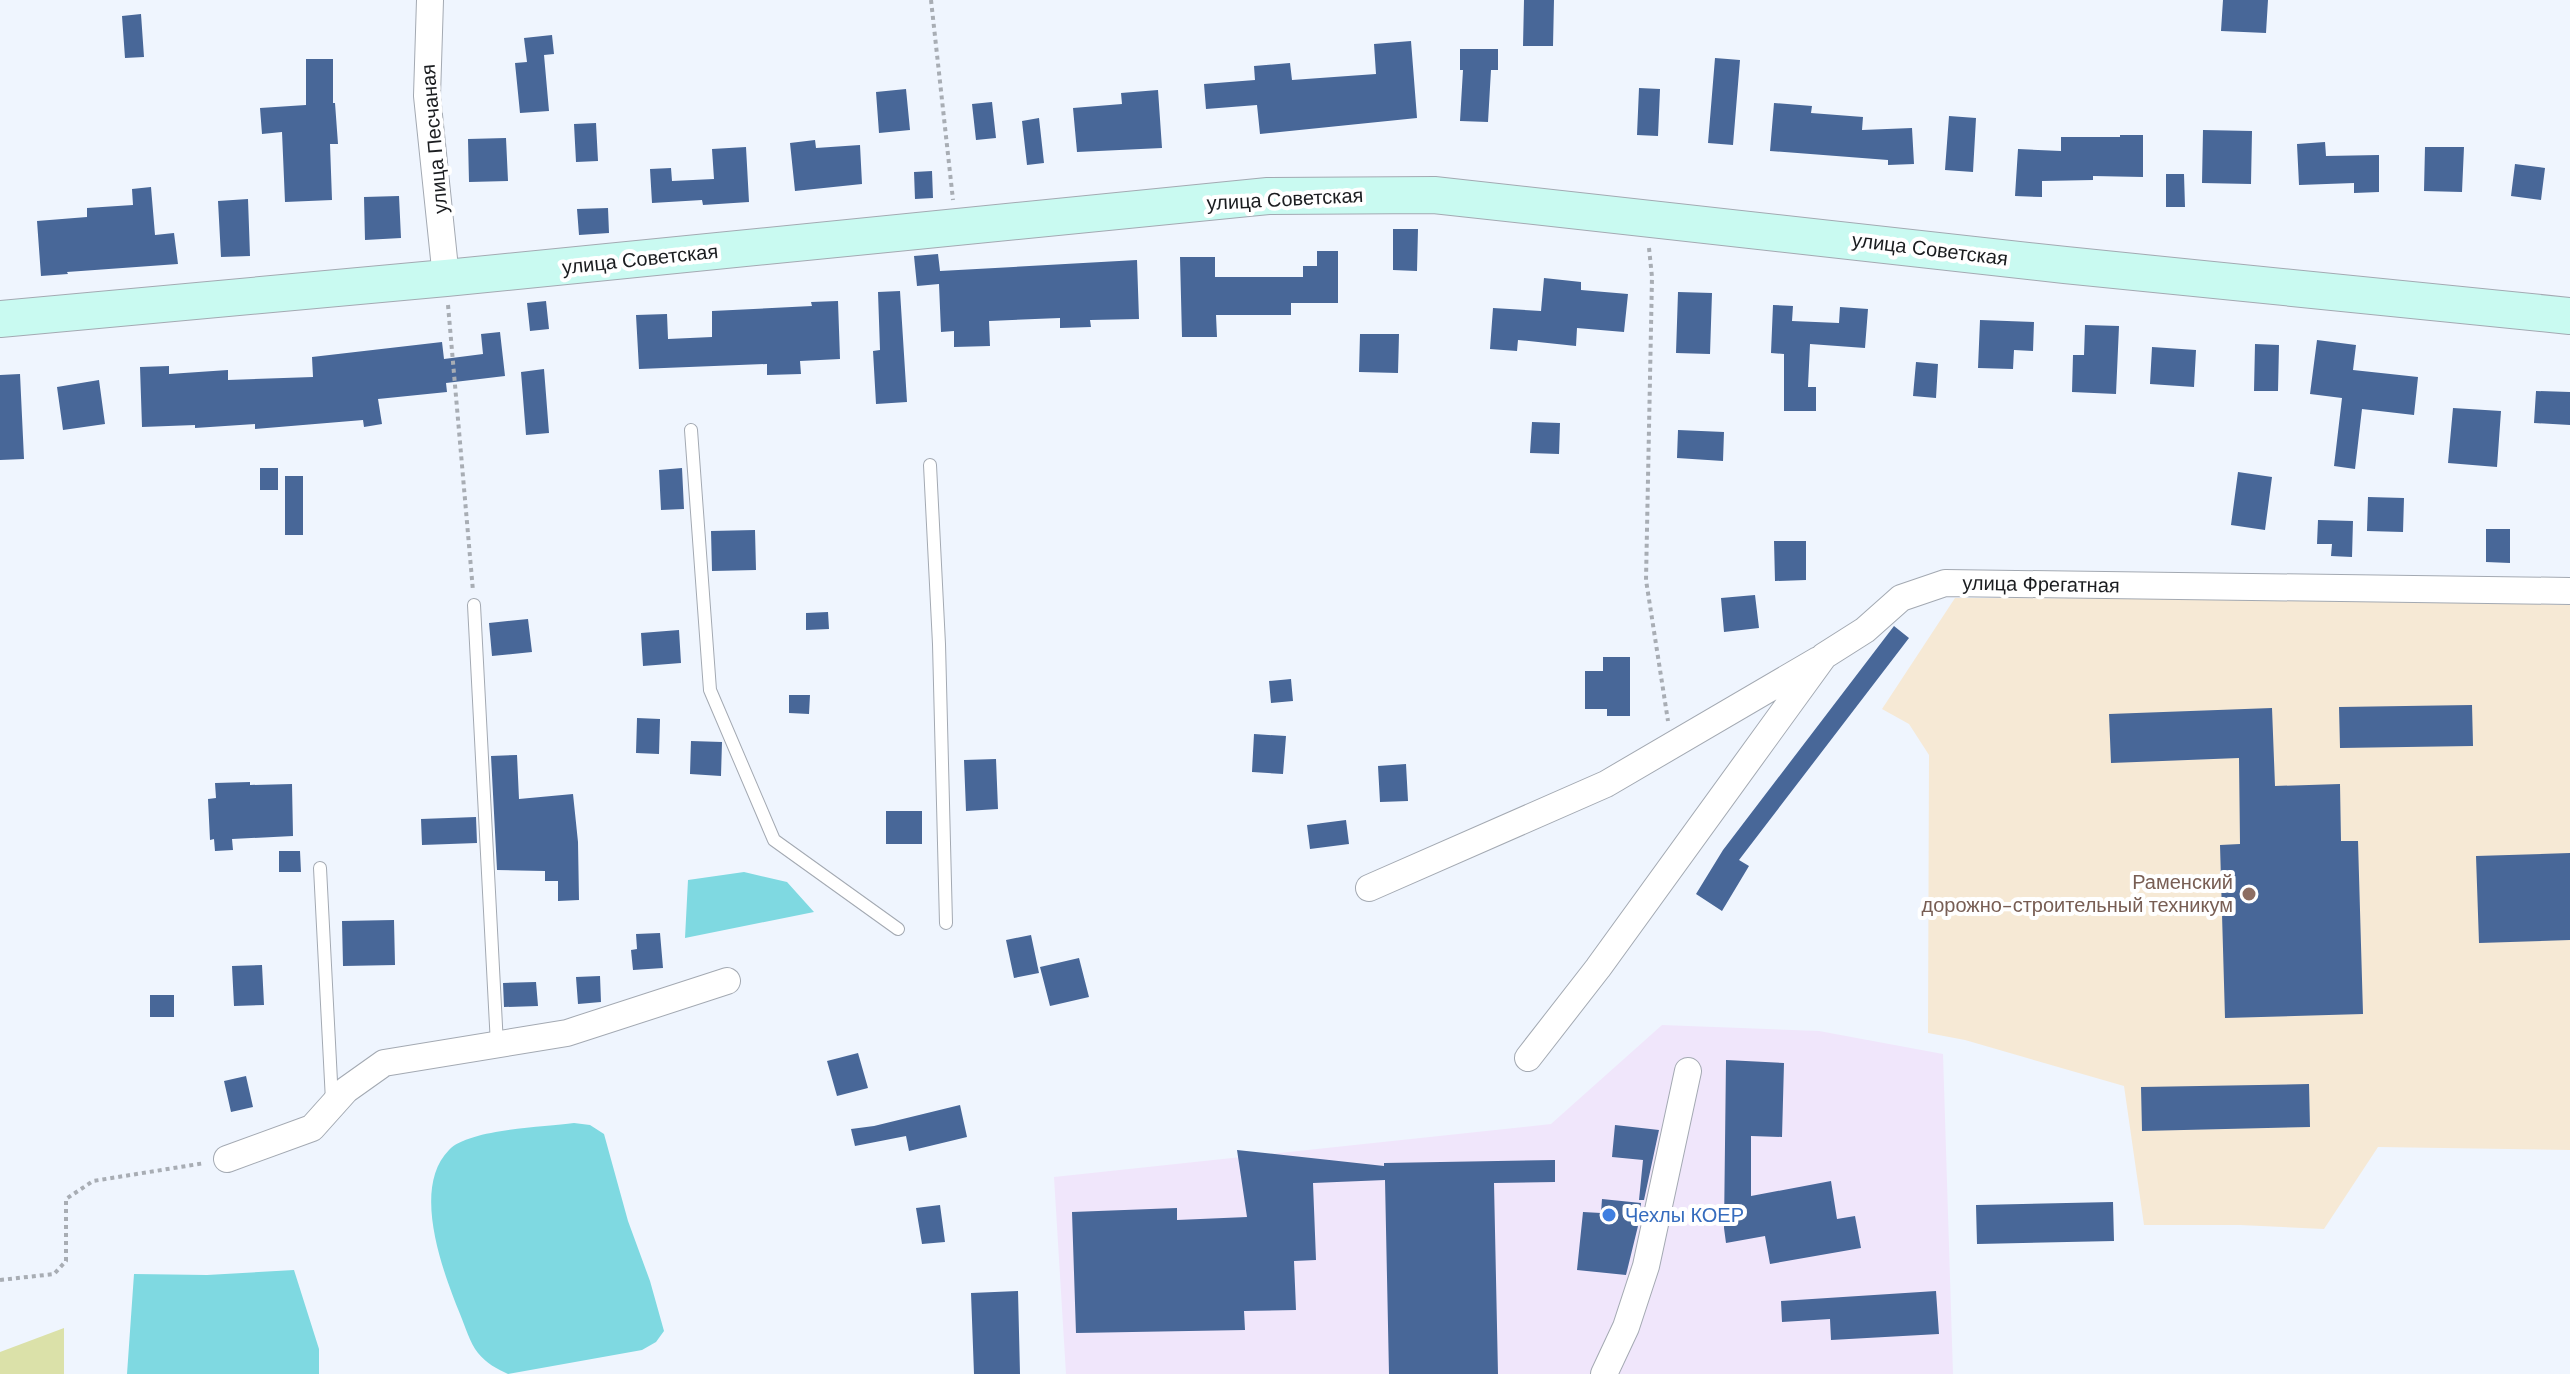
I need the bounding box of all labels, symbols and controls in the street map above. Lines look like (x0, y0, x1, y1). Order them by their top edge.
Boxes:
street label: улица Песчаная (415, 63, 453, 215)
street label: улица Советская (1206, 182, 1364, 216)
street label: улица Советская (1851, 227, 2009, 271)
street label: улица Советская (561, 238, 719, 280)
street label: улица Фрегатная (1962, 570, 2120, 598)
place label: Раменский дорожно-строительный техникум (1922, 869, 2233, 918)
marker: Раменский дорожно-строительный техникум (2240, 885, 2258, 903)
place label: Чехлы КОЕР (1625, 1202, 1744, 1228)
marker: Чехлы КОЕР (1600, 1206, 1618, 1224)

